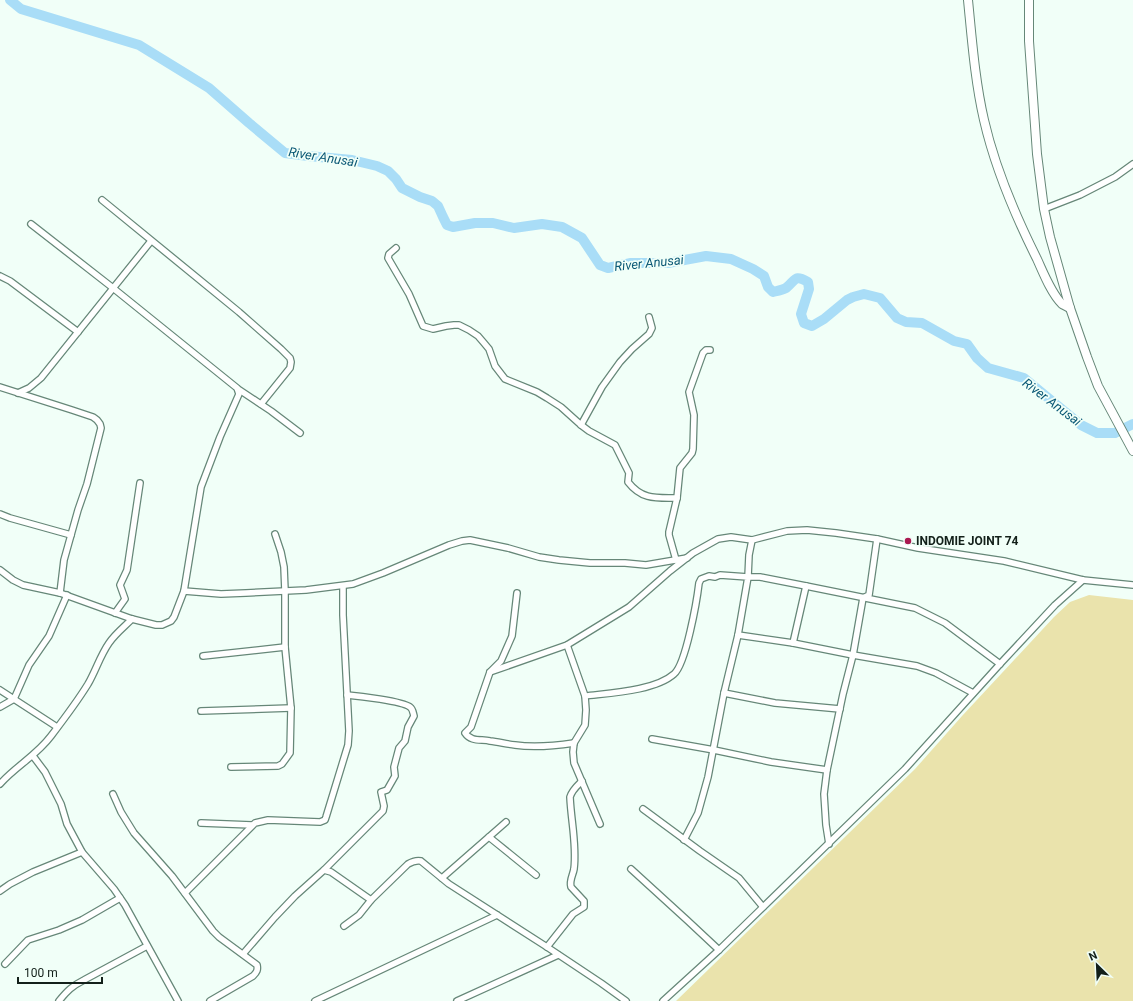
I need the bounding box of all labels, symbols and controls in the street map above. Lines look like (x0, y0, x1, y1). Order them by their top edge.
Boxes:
water label: River Anusai (287, 144, 359, 170)
water label: River Anusai (614, 252, 685, 274)
water label: River Anusai (1020, 375, 1085, 429)
place label: INDOMIE JOINT 74 (916, 534, 1019, 548)
marker: INDOMIE JOINT 74 (903, 536, 913, 546)
north arrow (1077, 945, 1117, 985)
text: N (1087, 949, 1100, 964)
scale bar (18, 959, 102, 985)
text: 100 m (24, 966, 58, 980)

